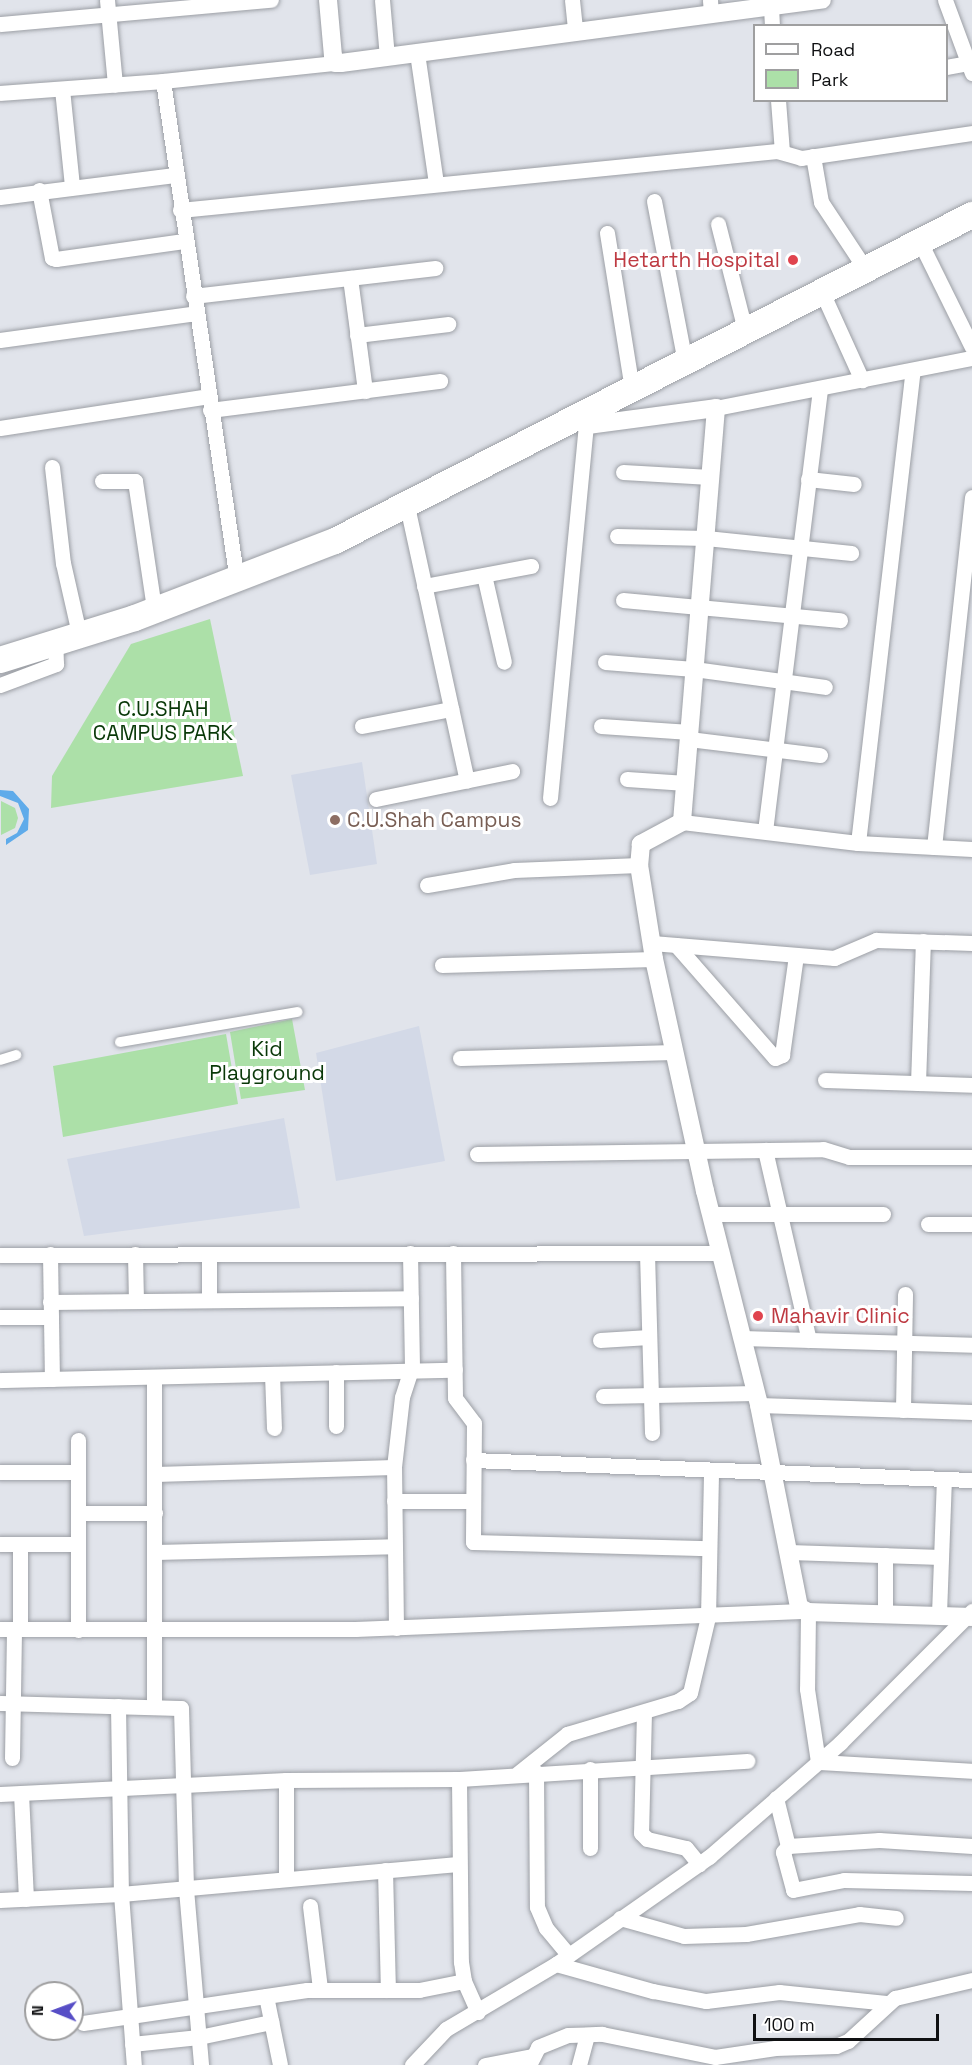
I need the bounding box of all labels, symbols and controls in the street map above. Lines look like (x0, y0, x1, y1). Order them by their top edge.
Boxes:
legend (753, 24, 948, 102)
text: Road (811, 38, 855, 61)
text: Park (811, 68, 848, 91)
place label: Hetarth Hospital (613, 247, 780, 273)
marker: Hetarth Hospital (784, 251, 802, 269)
park label: C.U.SHAH CAMPUS PARK (93, 696, 233, 746)
place label: C.U.Shah Campus (347, 807, 522, 833)
marker: C.U.Shah Campus (328, 813, 342, 827)
park label: Kid Playground (209, 1036, 325, 1086)
place label: Mahavir Clinic (771, 1303, 910, 1329)
marker: Mahavir Clinic (749, 1307, 767, 1325)
north arrow (24, 1981, 84, 2041)
scale bar (756, 2002, 942, 2040)
text: N (27, 2005, 48, 2016)
text: 100 m (764, 2013, 815, 2036)

